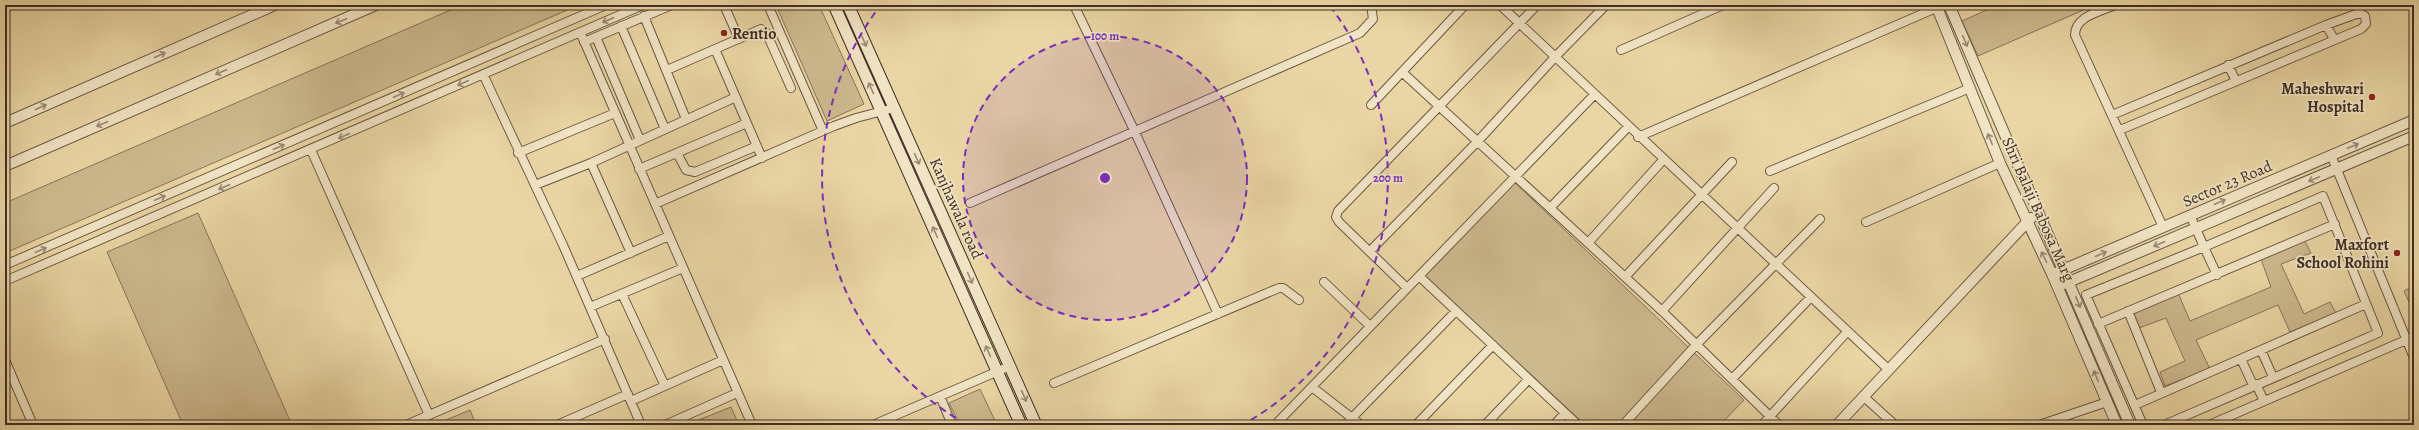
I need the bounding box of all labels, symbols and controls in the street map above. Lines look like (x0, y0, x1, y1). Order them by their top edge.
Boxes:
one-way arrow (335, 17, 347, 25)
one-way arrow (602, 17, 614, 25)
place label: Rentio (732, 23, 776, 45)
marker: Rentio (719, 28, 729, 38)
text: 100 m (1091, 28, 1119, 44)
one-way arrow (860, 34, 868, 46)
one-way arrow (1962, 34, 1969, 46)
one-way arrow (153, 51, 165, 58)
one-way arrow (216, 69, 228, 76)
place label: Maheshwari Hospital (2281, 78, 2365, 118)
one-way arrow (457, 80, 469, 87)
one-way arrow (867, 82, 874, 94)
one-way arrow (392, 91, 404, 98)
marker: Maheshwari Hospital (2367, 92, 2377, 102)
one-way arrow (34, 103, 46, 110)
one-way arrow (97, 121, 109, 128)
one-way arrow (338, 132, 350, 140)
one-way arrow (1986, 133, 1994, 145)
street label: Shri Balaji Babosa Marg (1996, 134, 2080, 285)
one-way arrow (2346, 141, 2358, 149)
one-way arrow (273, 142, 285, 150)
one-way arrow (914, 153, 921, 165)
street label: Kanjhawala road (924, 154, 988, 263)
street label: Sector 23 Road (2179, 155, 2276, 213)
text: 200 m (1373, 170, 1403, 186)
centre of rings (1098, 171, 1112, 185)
one-way arrow (2308, 175, 2320, 183)
one-way arrow (219, 184, 231, 191)
one-way arrow (154, 194, 166, 201)
one-way arrow (2214, 198, 2226, 205)
one-way arrow (931, 227, 939, 239)
place label: Maxfort School Rohini (2297, 234, 2390, 274)
one-way arrow (2153, 240, 2165, 248)
one-way arrow (34, 246, 46, 253)
marker: Maxfort School Rohini (2392, 248, 2402, 258)
one-way arrow (2095, 250, 2107, 257)
one-way arrow (2040, 251, 2047, 263)
one-way arrow (967, 271, 974, 283)
one-way arrow (2074, 295, 2082, 307)
one-way arrow (984, 345, 991, 357)
one-way arrow (2092, 371, 2099, 383)
one-way arrow (1020, 390, 1028, 402)

